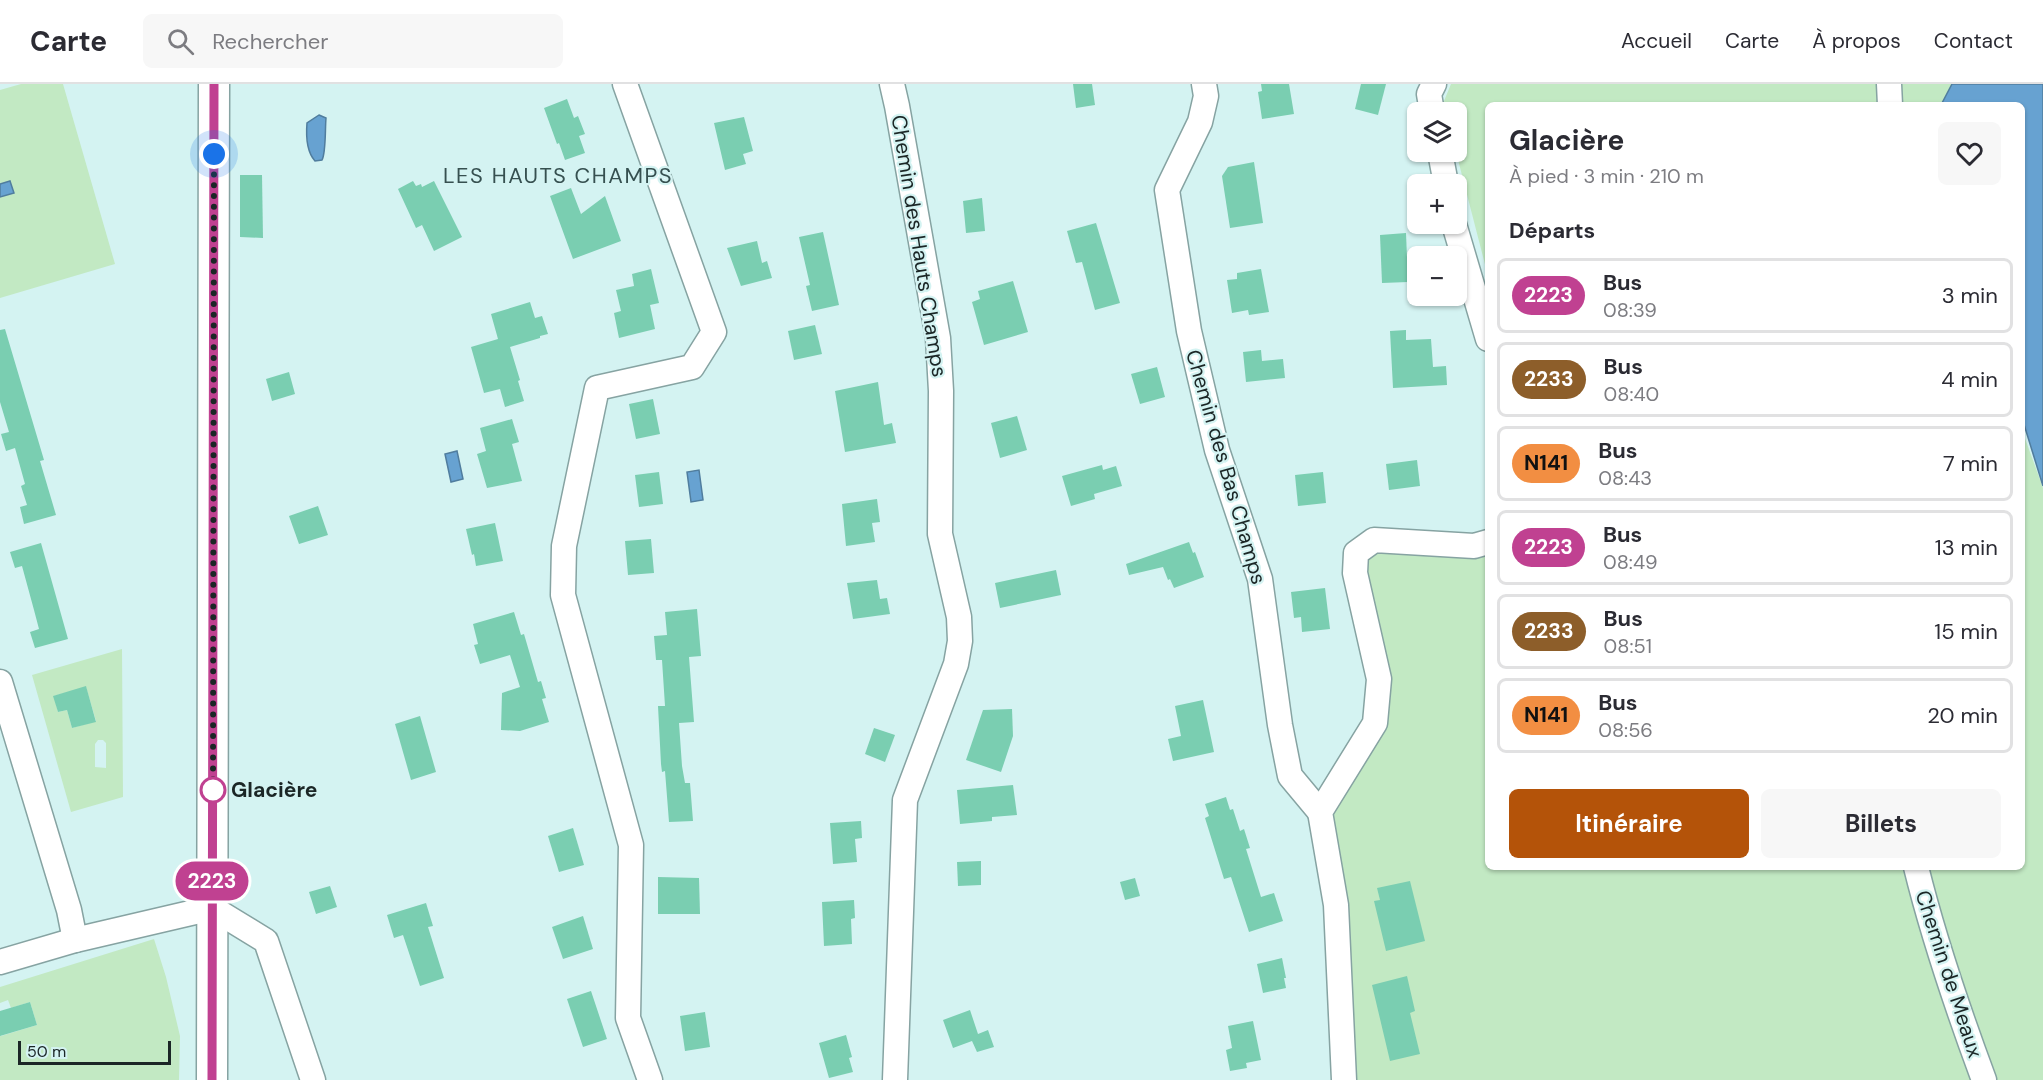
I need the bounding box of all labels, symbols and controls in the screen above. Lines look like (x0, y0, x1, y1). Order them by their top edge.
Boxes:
search box (143, 14, 563, 68)
text: Carte (30, 23, 107, 60)
icon: search (164, 25, 197, 58)
text: Rechercher (212, 27, 328, 56)
text: Accueil (1621, 27, 1692, 55)
text: Carte (1725, 27, 1779, 55)
text: À propos (1812, 27, 1901, 55)
text: Contact (1934, 27, 2013, 55)
map controls (1407, 102, 1467, 306)
button: layers (1407, 102, 1467, 162)
street label: Chemin des Hauts Champs (884, 113, 954, 379)
text: Glacière (1509, 122, 1624, 159)
button: heart (1938, 122, 2001, 185)
your location (199, 139, 229, 169)
district label: LES HAUTS CHAMPS (443, 161, 673, 190)
text: À pied · 3 min · 210 m (1509, 163, 1704, 189)
button: + (1407, 174, 1467, 234)
text: Départs (1509, 216, 1595, 245)
button: − (1407, 246, 1467, 306)
text: Bus (1603, 268, 1642, 297)
text: 2223 (1524, 281, 1573, 309)
text: 3 min (1942, 281, 1998, 310)
text: 08:39 (1603, 297, 1657, 323)
street label: Chemin des Bas Champs (1179, 346, 1273, 588)
text: Bus (1604, 352, 1643, 381)
text: 2233 (1524, 365, 1574, 393)
text: 4 min (1941, 365, 1998, 394)
text: 08:40 (1604, 381, 1659, 407)
text: Bus (1598, 436, 1638, 465)
text: N141 (1524, 449, 1568, 477)
text: 7 min (1943, 449, 1998, 478)
text: 08:43 (1598, 465, 1652, 491)
text: Bus (1603, 520, 1642, 549)
text: 2223 (1524, 533, 1573, 561)
text: 13 min (1935, 533, 1998, 562)
text: 08:49 (1603, 549, 1658, 575)
text: Bus (1604, 604, 1643, 633)
text: 2233 (1524, 617, 1574, 645)
text: 15 min (1934, 617, 1998, 646)
text: 08:51 (1604, 633, 1652, 659)
text: Bus (1598, 688, 1638, 717)
text: N141 (1524, 701, 1568, 729)
text: 20 min (1927, 701, 1998, 730)
text: 08:56 (1598, 717, 1653, 743)
place label: Glacière (231, 776, 317, 804)
marker: Glacière (200, 777, 226, 803)
button: Itinéraire (1509, 789, 1749, 858)
button: Billets (1761, 789, 2001, 858)
line badge: 2223 (170, 862, 254, 900)
text: 2223 (187, 867, 237, 895)
street label: Chemin de Meaux (1909, 887, 1989, 1061)
scale bar (18, 1038, 171, 1066)
text: 50 m (27, 1041, 66, 1062)

